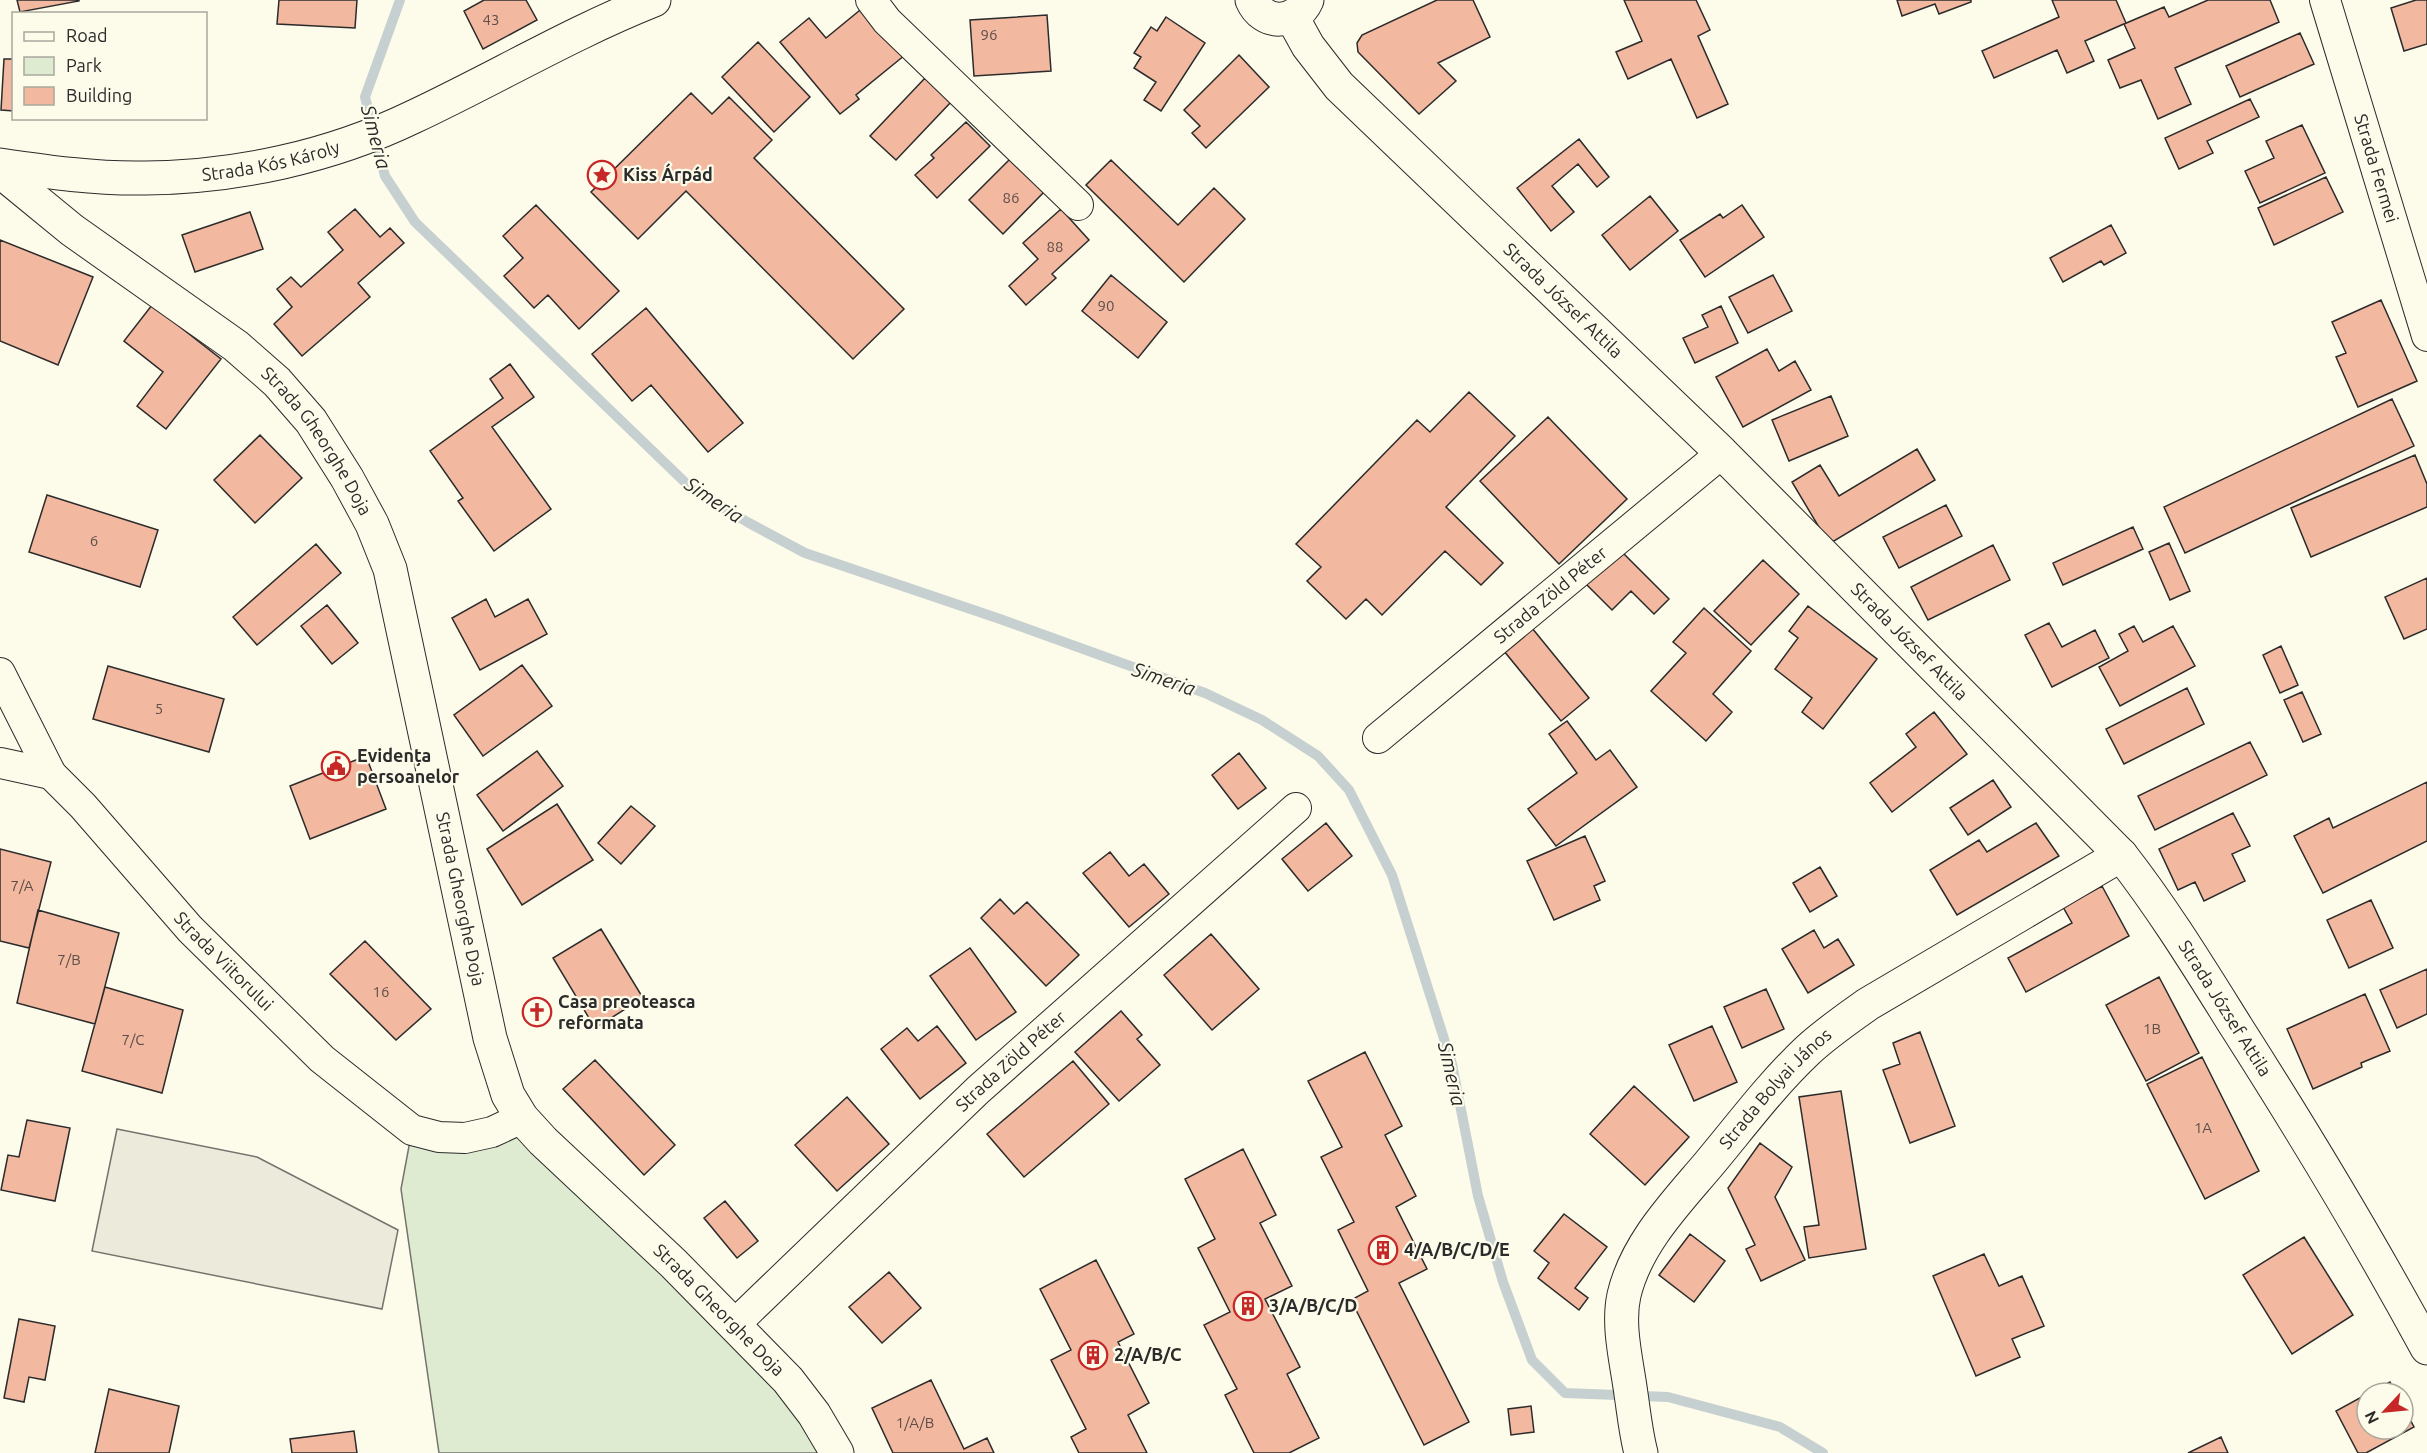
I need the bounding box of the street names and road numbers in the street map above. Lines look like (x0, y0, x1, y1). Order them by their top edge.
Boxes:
street label: Strada Fermei (2351, 111, 2403, 225)
street label: Strada Kós Károly (201, 136, 342, 184)
street label: Strada József Attila (1500, 238, 1627, 361)
street label: Strada Gheorghe Doja (258, 362, 376, 518)
street label: Strada Zöld Péter (1489, 542, 1611, 647)
street label: Strada József Attila (1848, 578, 1972, 704)
street label: Strada Gheorghe Doja (433, 810, 490, 988)
street label: Strada Viitorului (171, 907, 278, 1014)
street label: Strada József Attila (2175, 936, 2276, 1080)
street label: Strada Zöld Péter (951, 1006, 1069, 1115)
street label: Strada Bolyai János (1715, 1023, 1835, 1152)
street label: Strada Gheorghe Doja (650, 1239, 789, 1380)

